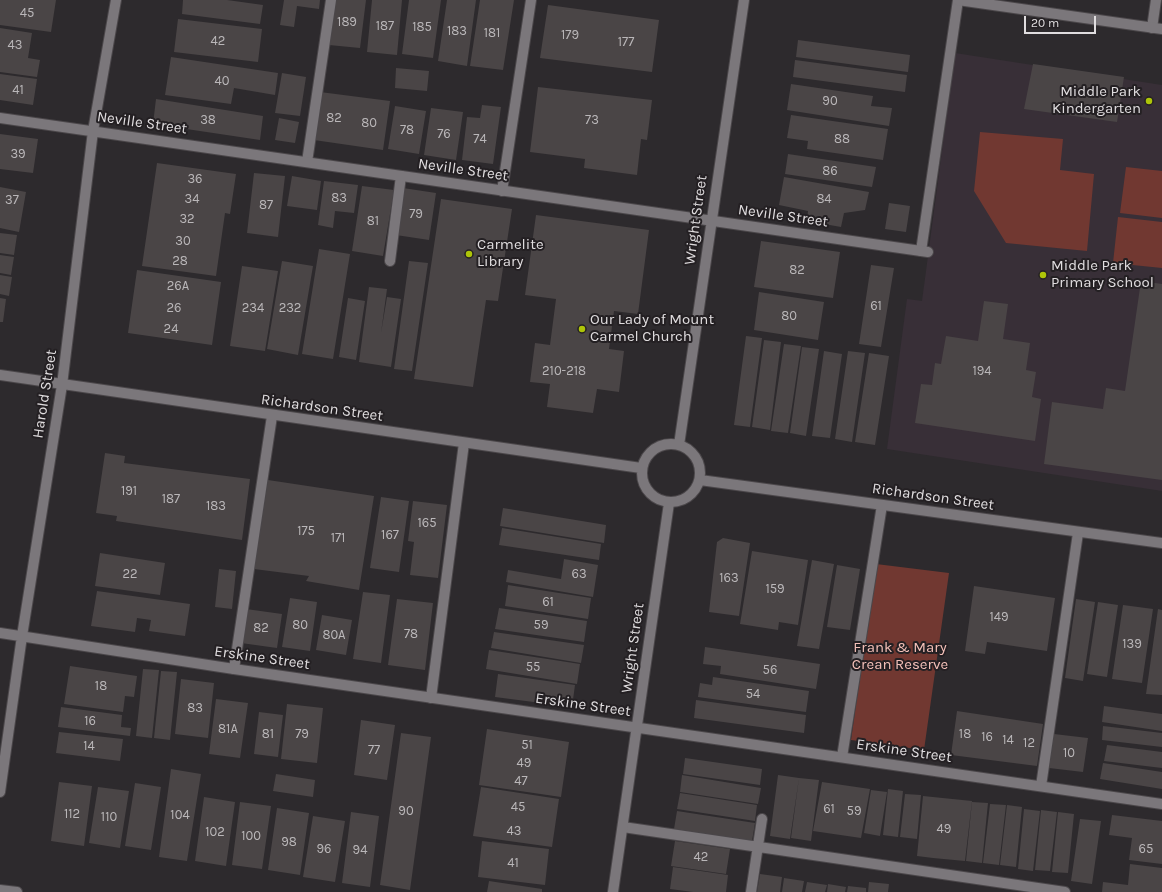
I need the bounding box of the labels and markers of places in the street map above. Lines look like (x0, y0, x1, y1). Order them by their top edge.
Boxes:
place label: Middle Park Kindergarten (1052, 83, 1141, 118)
marker: Middle Park Kindergarten (1144, 96, 1154, 106)
place label: Carmelite Library (477, 236, 544, 271)
marker: Carmelite Library (464, 249, 474, 259)
place label: Middle Park Primary School (1051, 257, 1154, 292)
marker: Middle Park Primary School (1038, 270, 1048, 280)
place label: Our Lady of Mount Carmel Church (590, 311, 714, 346)
marker: Our Lady of Mount Carmel Church (577, 324, 587, 334)

